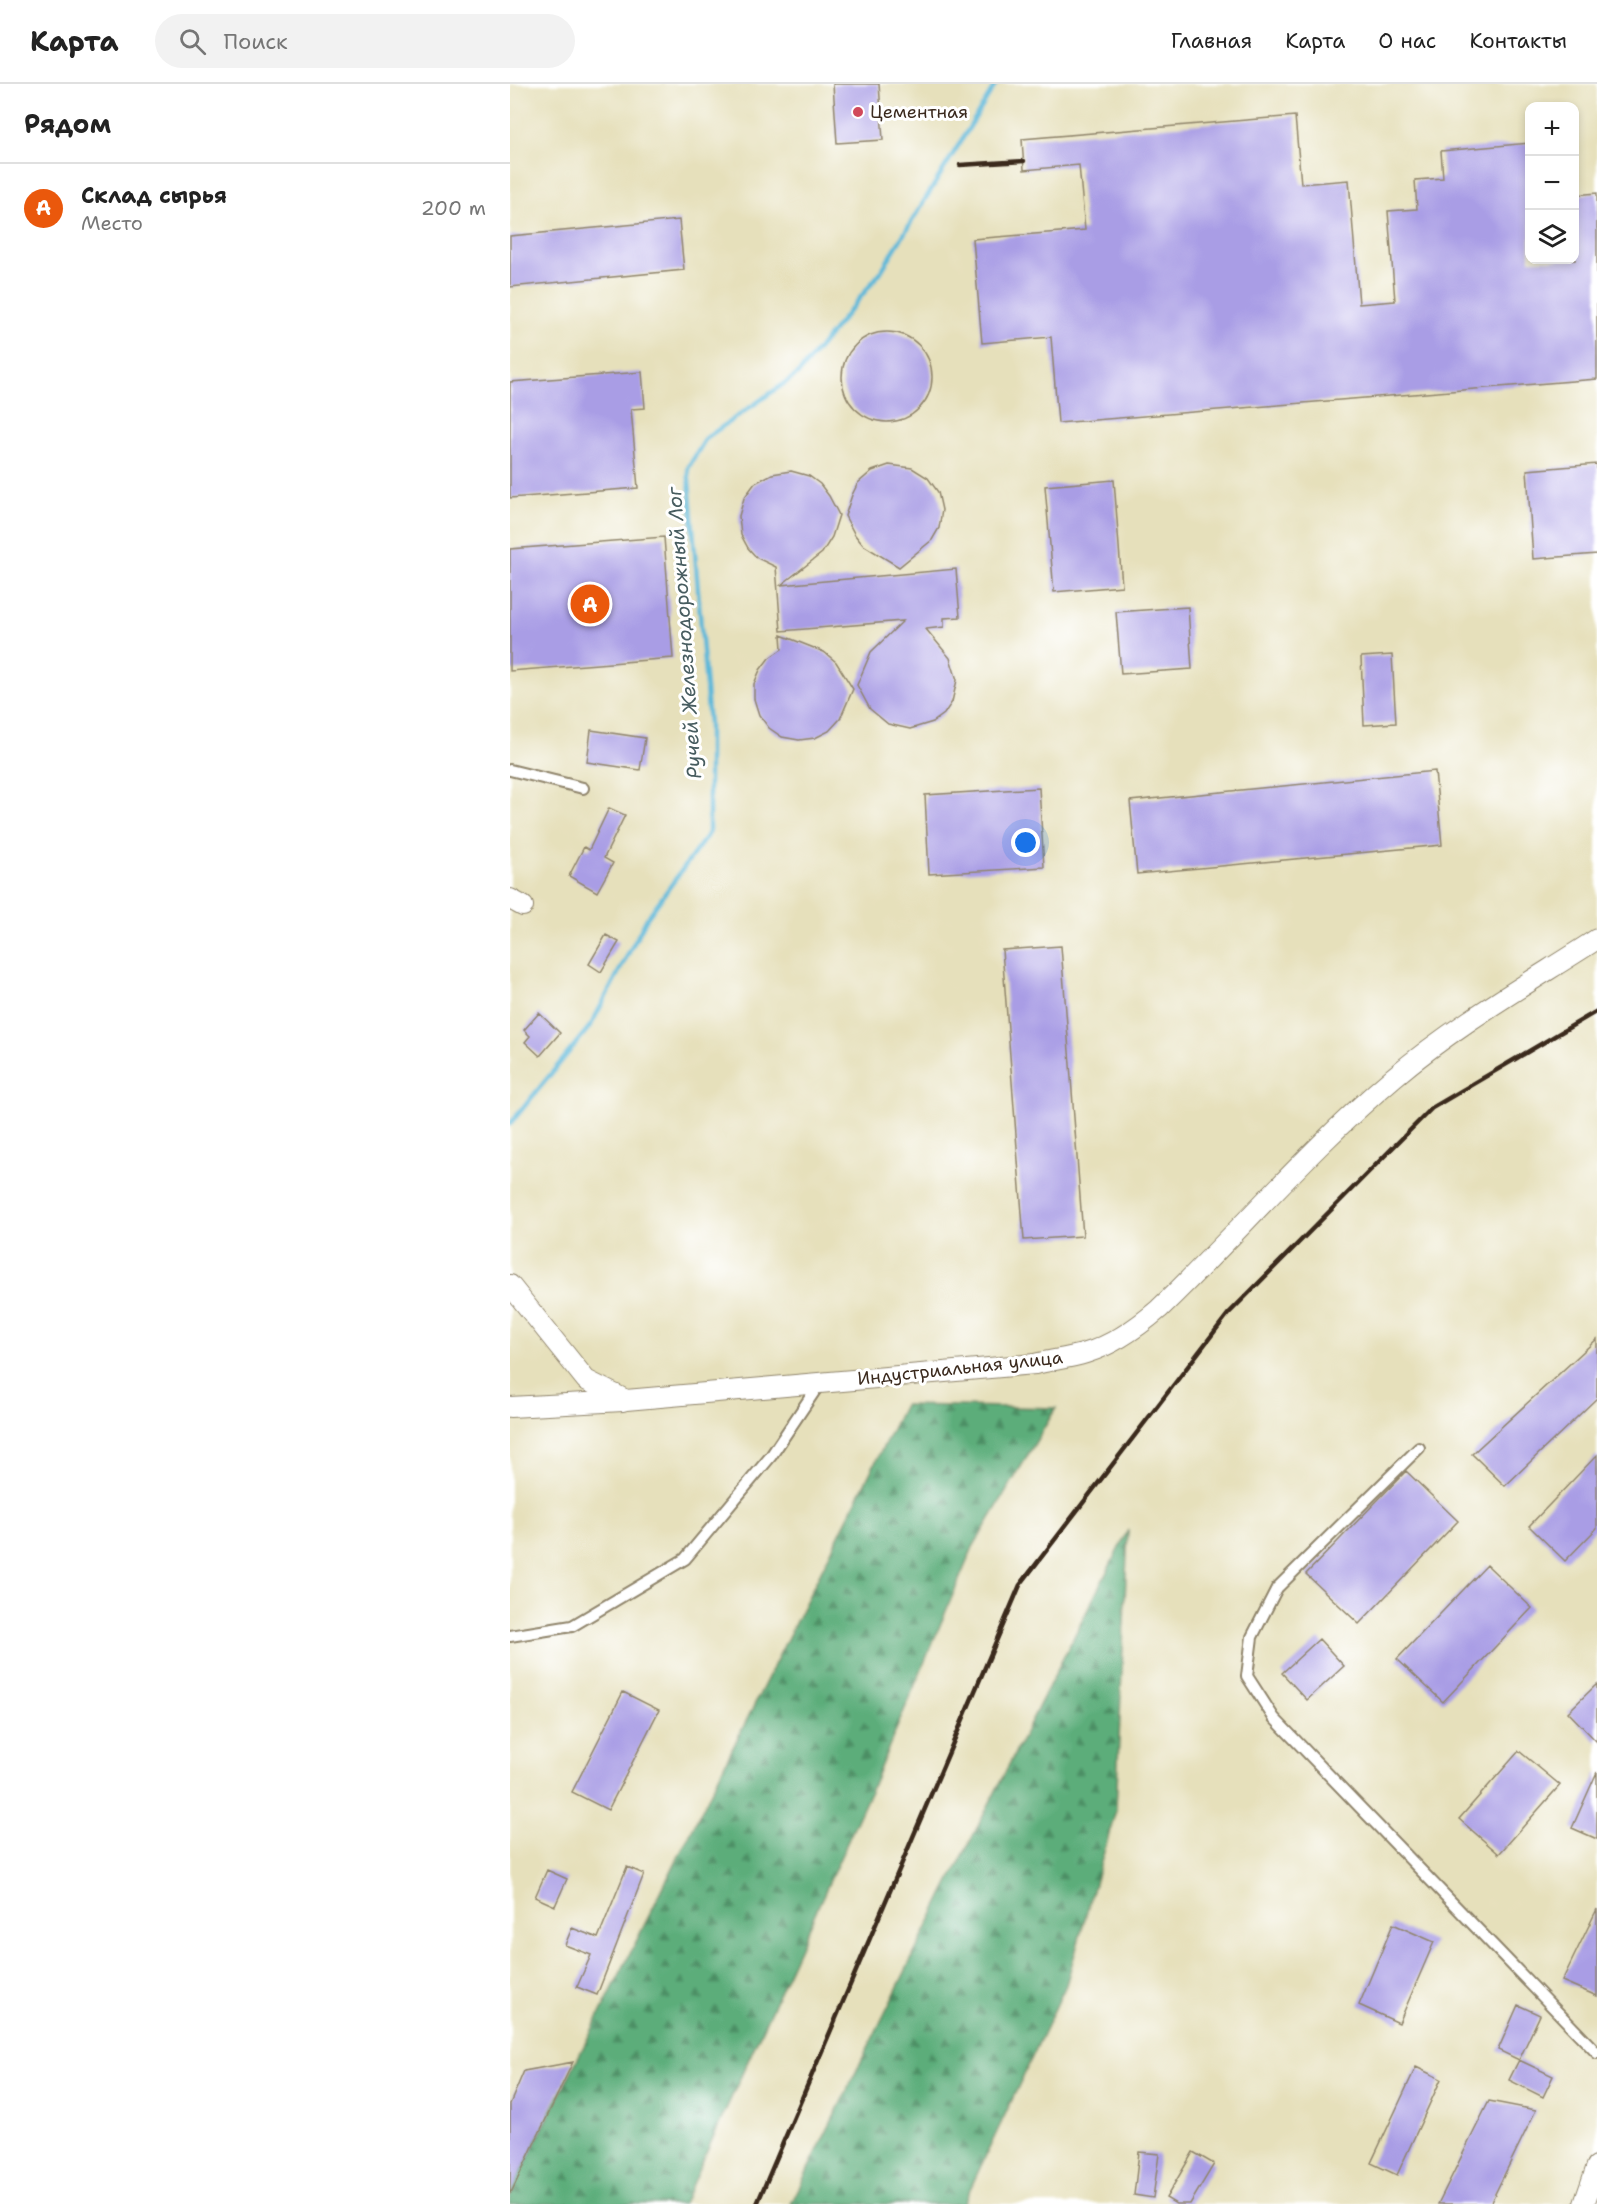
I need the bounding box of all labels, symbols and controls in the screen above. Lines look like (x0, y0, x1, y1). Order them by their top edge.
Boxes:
search box (155, 14, 575, 68)
text: Карта (30, 22, 119, 60)
icon: search (176, 25, 209, 58)
text: Поиск (224, 27, 288, 56)
text: Главная (1171, 27, 1252, 55)
text: Карта (1285, 27, 1345, 55)
text: О нас (1378, 27, 1436, 55)
text: Контакты (1469, 27, 1567, 55)
place label: Цементная (870, 100, 968, 124)
map controls (1525, 102, 1579, 264)
button: + (1525, 102, 1579, 156)
marker: Цементная (851, 105, 865, 119)
text: Рядом (24, 106, 111, 141)
button: − (1525, 156, 1579, 210)
text: Склад сырья (81, 181, 227, 210)
text: A (36, 195, 51, 221)
text: 200 m (421, 195, 486, 221)
text: Место (81, 210, 143, 236)
button: layers (1525, 210, 1579, 264)
water label: Ручей Железнодорожный Лог (661, 485, 707, 780)
pin: A (570, 582, 610, 626)
your location (1011, 828, 1040, 857)
street label: Индустриальная улица (856, 1345, 1064, 1391)

